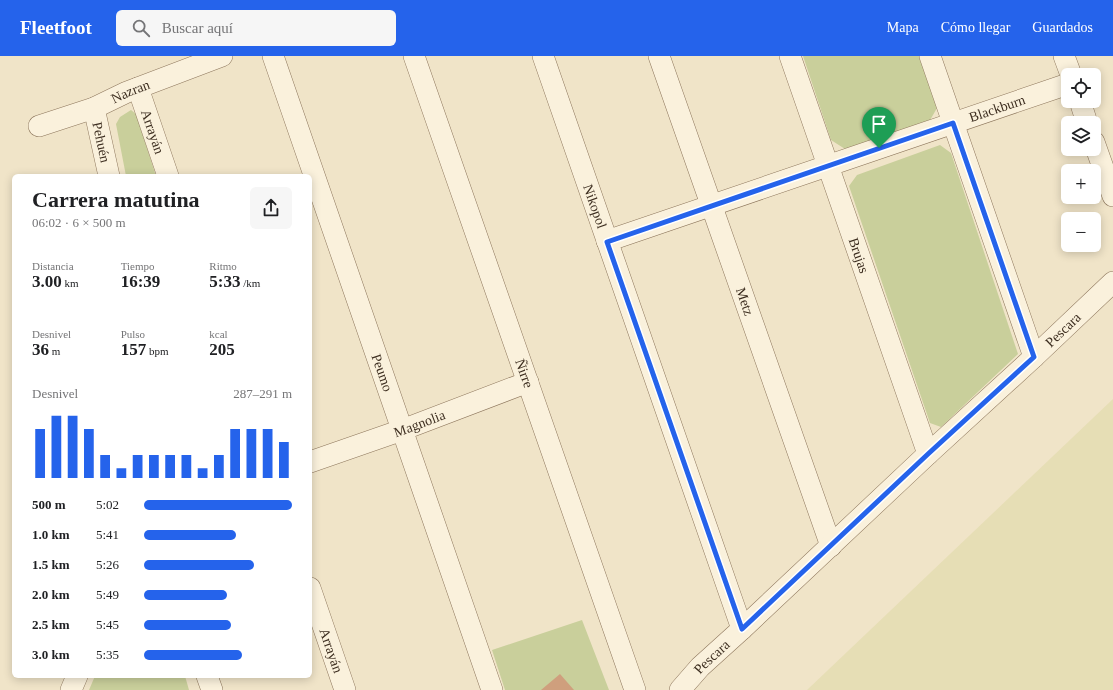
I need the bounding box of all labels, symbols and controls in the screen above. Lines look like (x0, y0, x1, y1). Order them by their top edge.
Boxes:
search box (116, 10, 396, 46)
text: Fleetfoot (20, 17, 92, 38)
icon: search (130, 17, 152, 39)
text: Buscar aquí (162, 20, 233, 36)
text: Mapa (887, 20, 919, 35)
text: Cómo llegar (941, 20, 1010, 35)
text: Guardados (1032, 20, 1093, 35)
map controls (1061, 68, 1101, 252)
button: locate (1061, 68, 1101, 108)
street label: Nazran (109, 77, 152, 106)
street label: Blackburn (967, 92, 1027, 125)
street label: Arrayán (138, 107, 167, 156)
pin (862, 107, 896, 148)
icon: arrive (868, 113, 890, 135)
button: layers (1061, 116, 1101, 156)
street label: Pehuén (90, 120, 113, 164)
button: + (1061, 164, 1101, 204)
street label: Nikopol (581, 182, 610, 230)
text: Carrera matutina (32, 187, 200, 212)
button: share (250, 187, 292, 229)
button: − (1061, 212, 1101, 252)
text: 06:02 · 6 × 500 m (32, 215, 126, 230)
street label: Brujas (846, 236, 872, 275)
text: Distancia (32, 260, 74, 272)
text: Tiempo (121, 260, 154, 272)
text: Ritmo (209, 260, 237, 272)
text: 3.00 (32, 272, 62, 291)
text: 16:39 (121, 272, 160, 291)
text: 5:33 (209, 272, 241, 291)
text: km (62, 277, 79, 289)
text: /km (241, 277, 260, 289)
street label: Metz (733, 285, 757, 317)
street label: Pescara (1042, 309, 1084, 350)
text: Desnivel (32, 328, 71, 340)
text: Pulso (121, 328, 145, 340)
text: kcal (209, 328, 228, 340)
text: 36 (32, 340, 49, 359)
text: 157 (121, 340, 146, 359)
text: 205 (209, 340, 235, 359)
text: m (49, 345, 60, 357)
text: bpm (146, 345, 168, 357)
street label: Peumo (369, 352, 396, 393)
street label: Ñirre (513, 357, 537, 390)
text: Desnivel (32, 386, 78, 401)
text: 287–291 m (233, 386, 292, 401)
street label: Magnolia (392, 407, 448, 440)
text: 500 m (32, 497, 66, 512)
text: 5:02 (96, 497, 119, 512)
text: 1.0 km (32, 527, 70, 542)
text: 5:41 (96, 527, 119, 542)
text: 1.5 km (32, 557, 70, 572)
text: 5:26 (96, 557, 119, 572)
text: 2.0 km (32, 587, 70, 602)
text: 5:49 (96, 587, 119, 602)
text: 2.5 km (32, 617, 70, 632)
text: 5:45 (96, 617, 119, 632)
street label: Arrayán (317, 626, 346, 675)
street label: Pescara (690, 636, 733, 676)
text: 3.0 km (32, 647, 70, 662)
text: 5:35 (96, 647, 119, 662)

